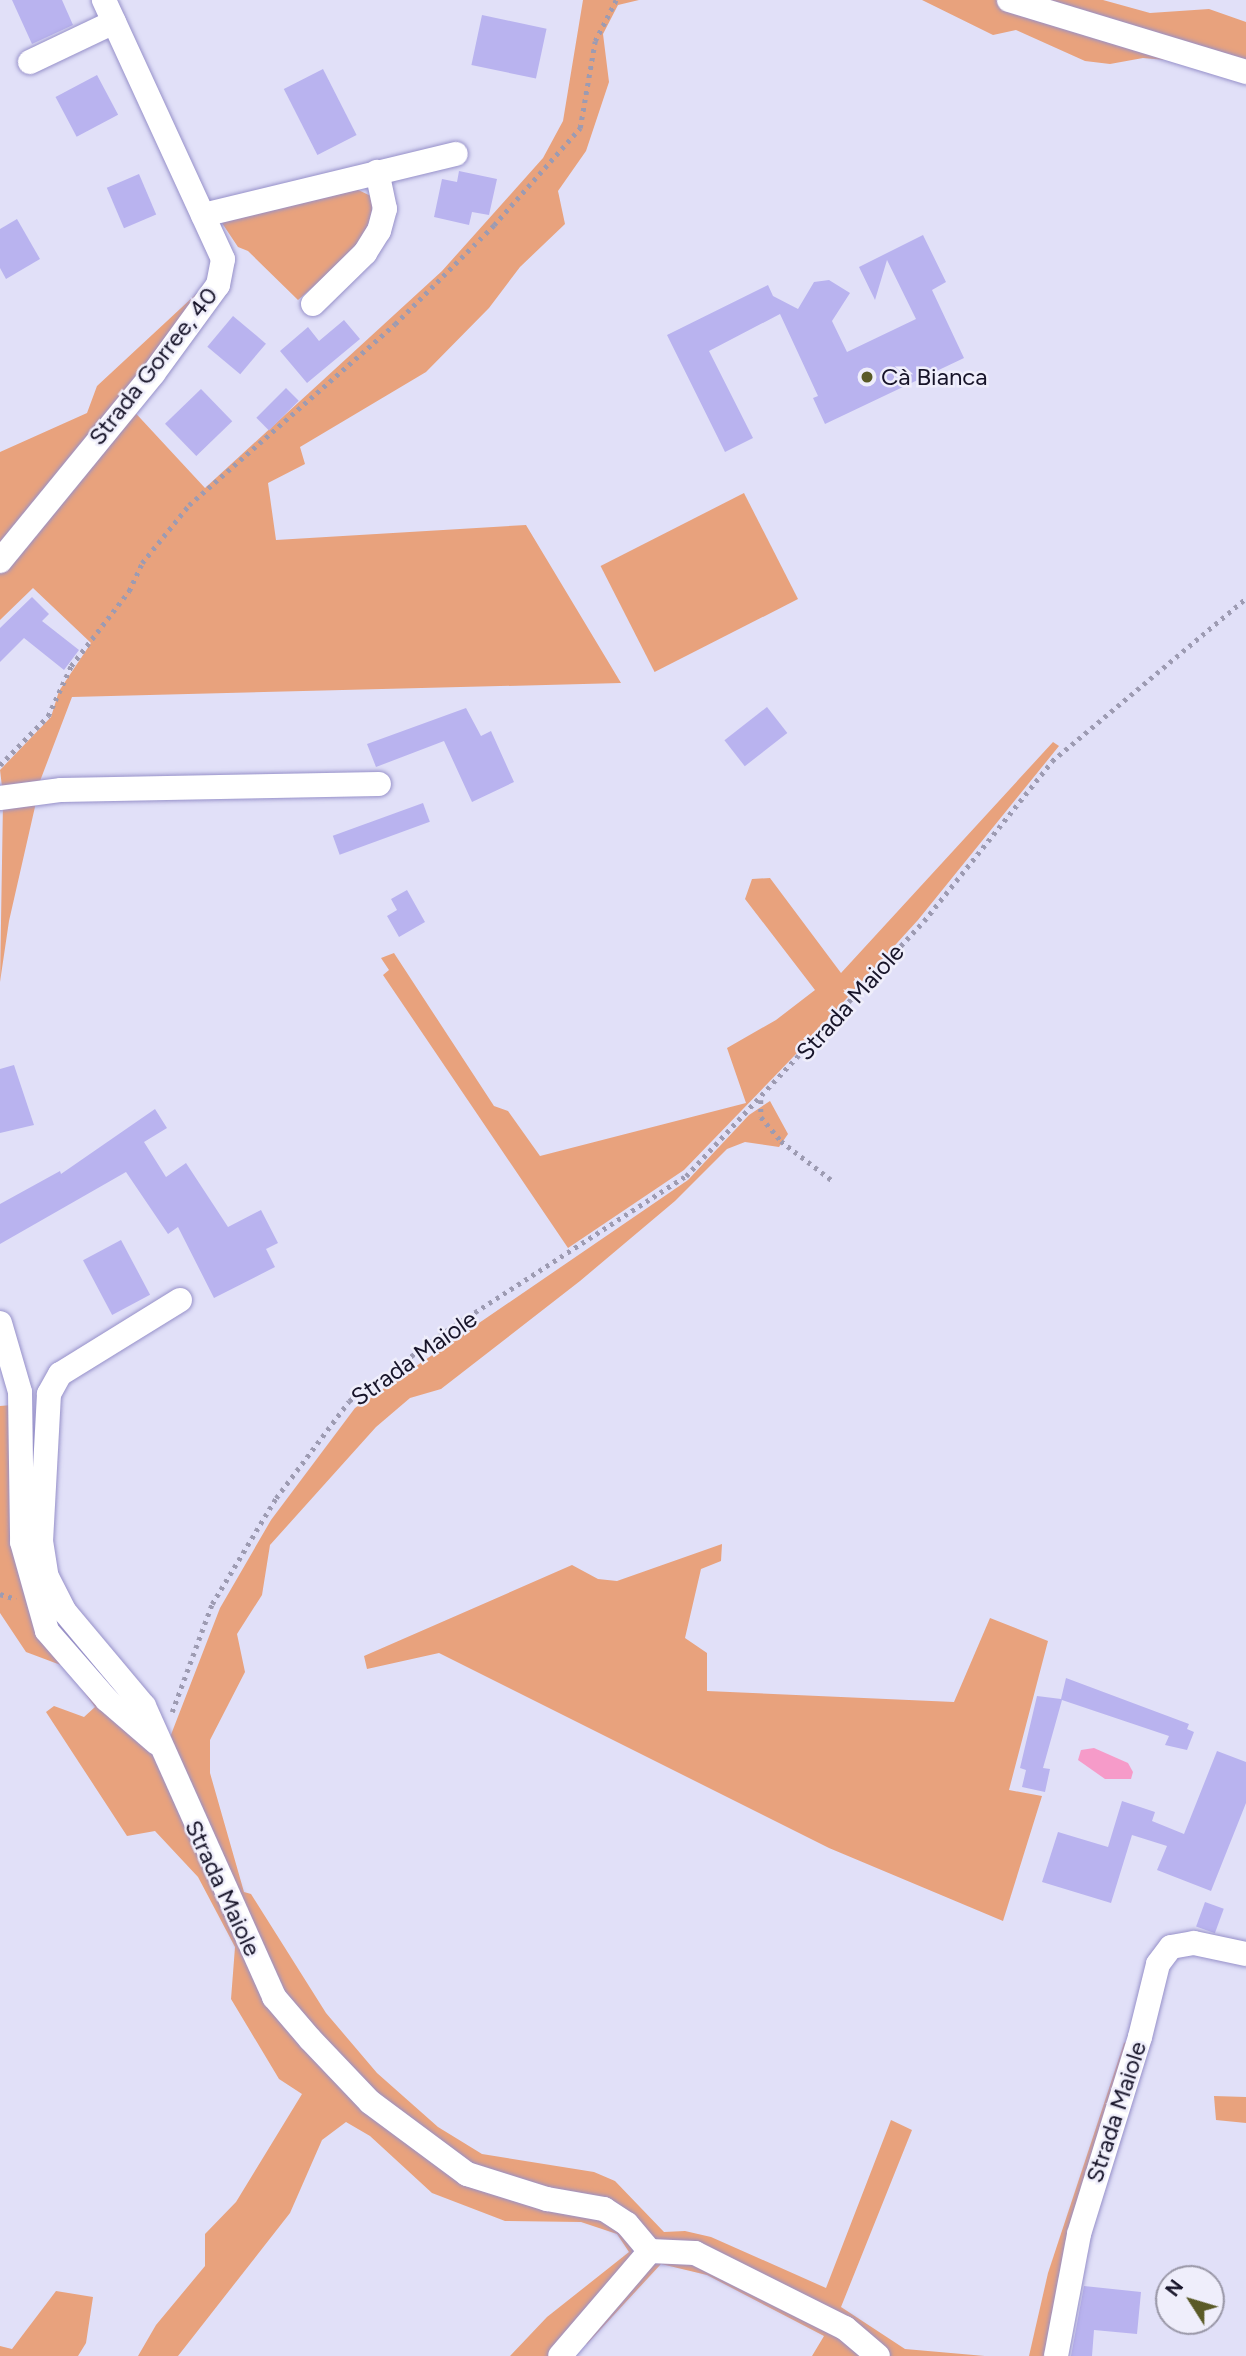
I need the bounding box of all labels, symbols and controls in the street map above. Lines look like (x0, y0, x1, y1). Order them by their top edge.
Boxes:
street label: Strada Gorree, 40 (82, 281, 224, 451)
place label: Cà Bianca (881, 363, 988, 391)
marker: Cà Bianca (859, 369, 875, 385)
street label: Strada Maiole (790, 938, 910, 1066)
street label: Strada Maiole (346, 1304, 482, 1412)
street label: Strada Maiole (179, 1815, 267, 1961)
street label: Strada Maiole (1080, 2038, 1152, 2186)
north arrow (1155, 2265, 1225, 2335)
text: N (1161, 2275, 1188, 2301)

